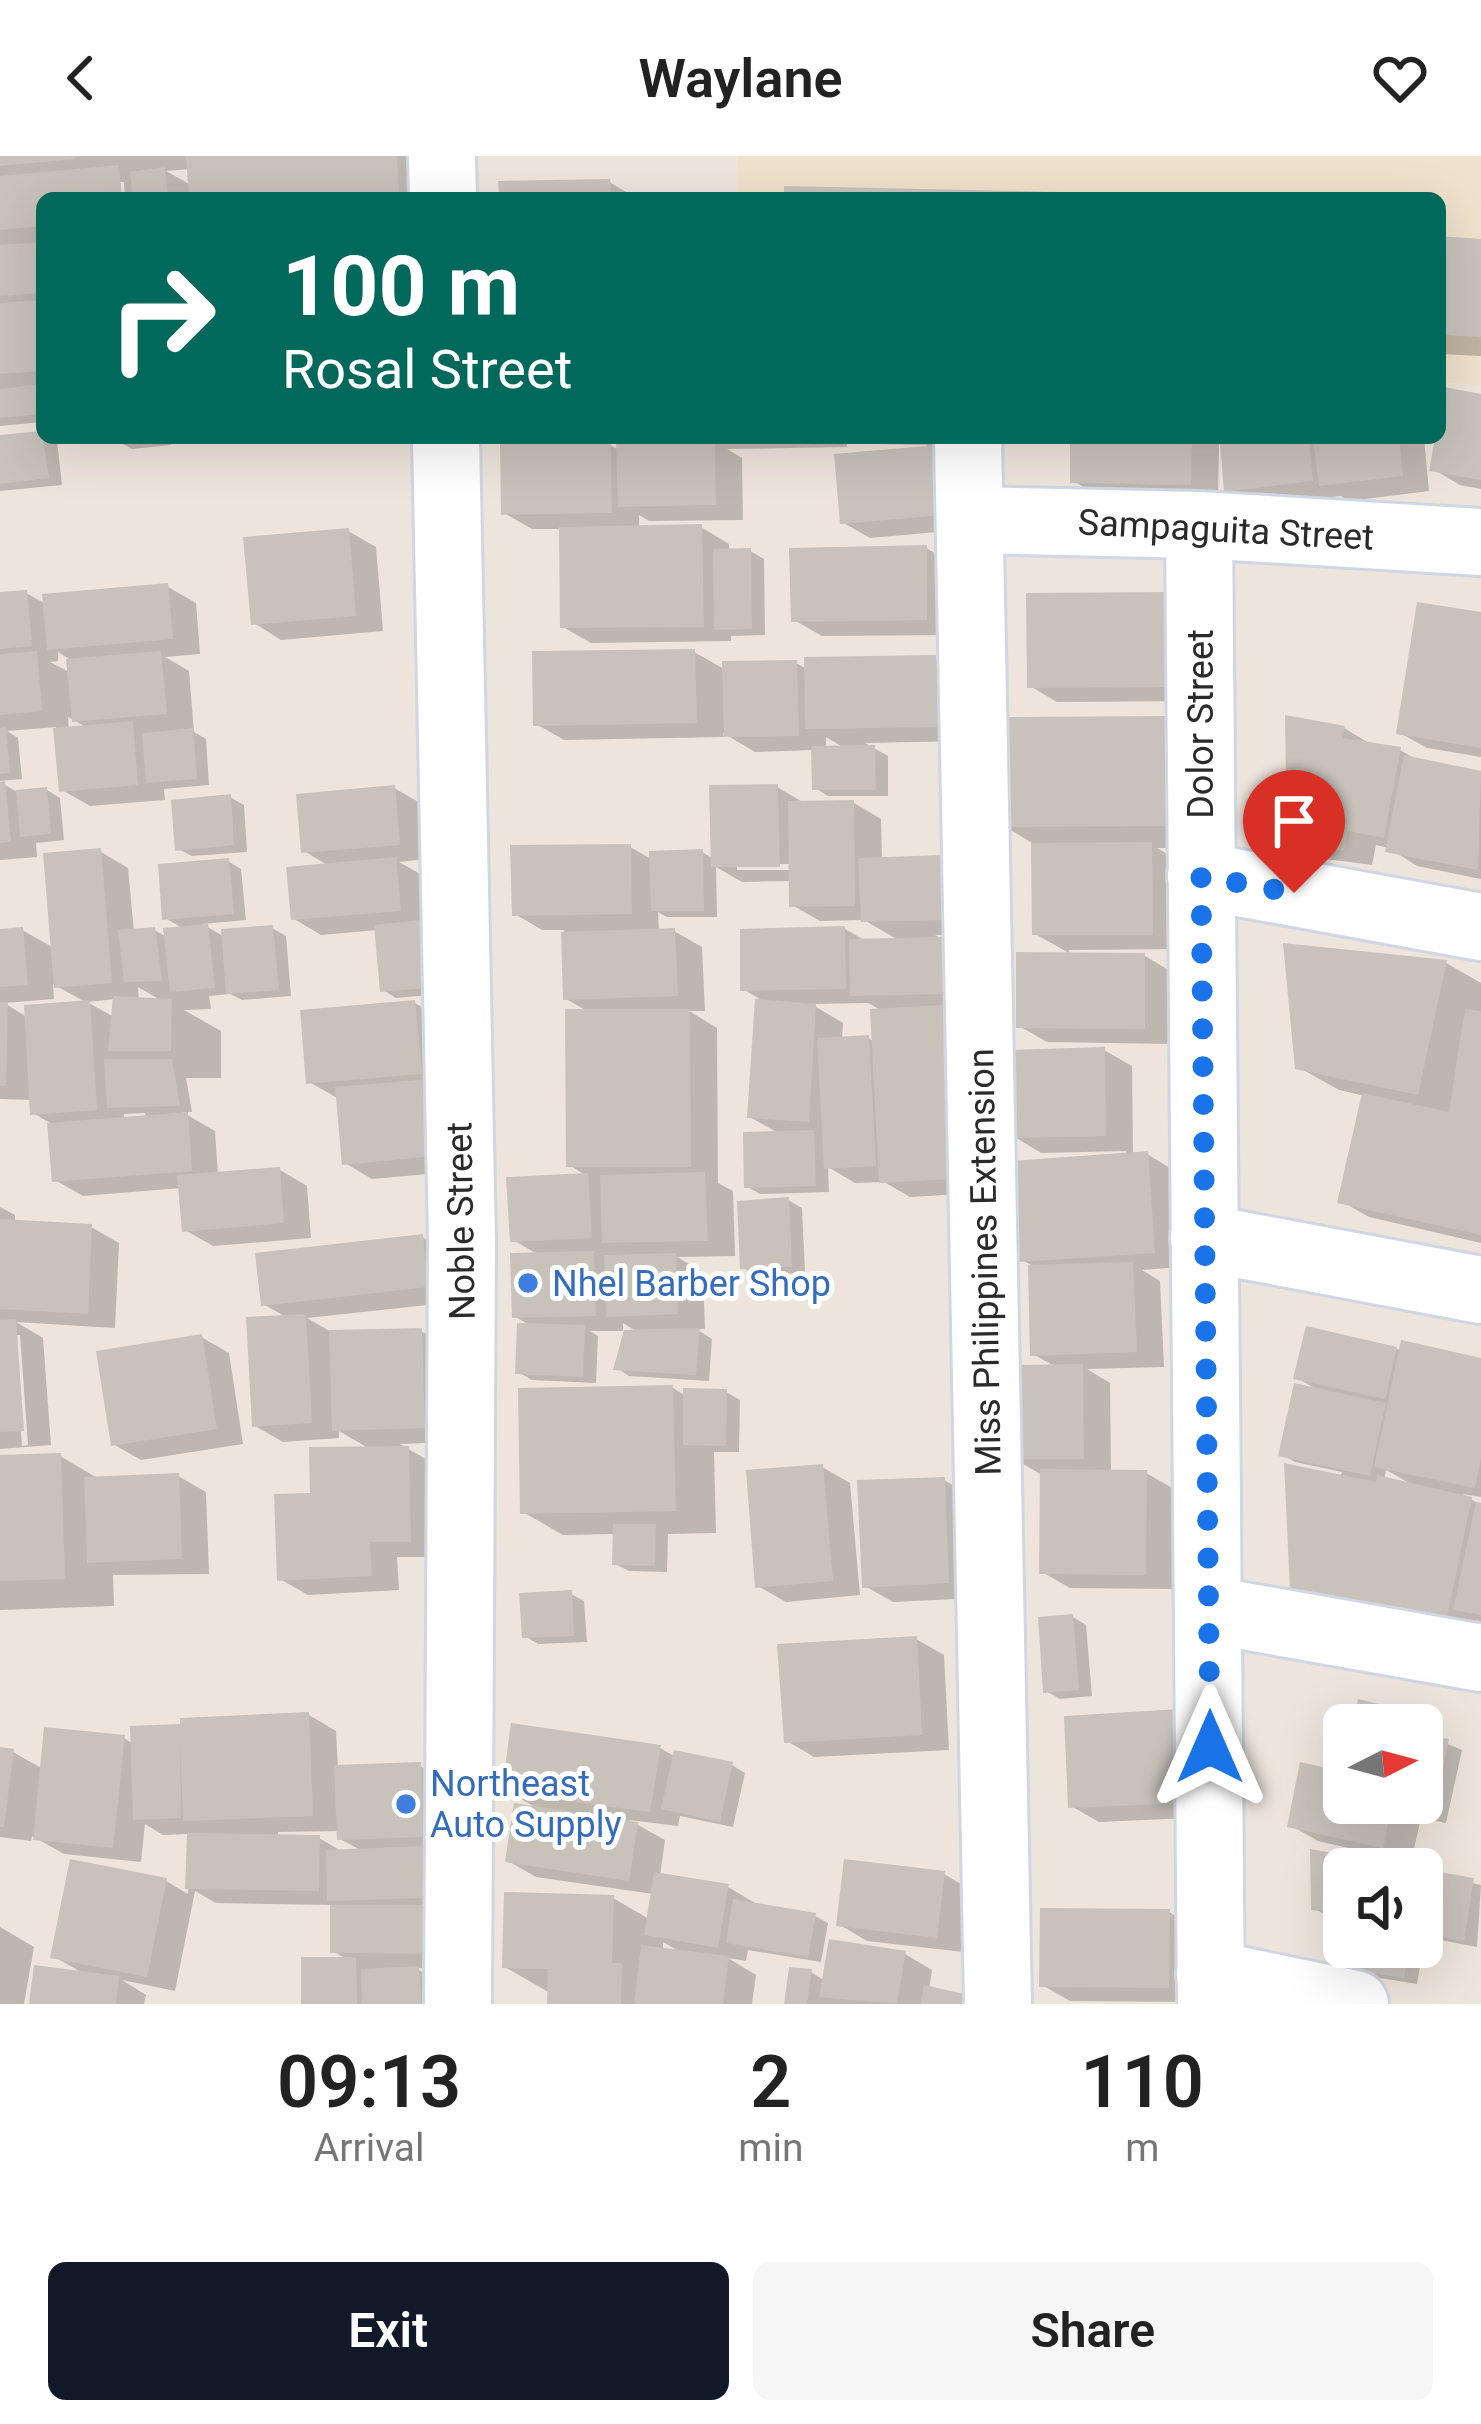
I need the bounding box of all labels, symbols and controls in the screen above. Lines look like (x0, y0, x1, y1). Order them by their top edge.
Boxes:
icon: back (48, 45, 114, 111)
icon: heart (1367, 45, 1433, 111)
text: Waylane (638, 47, 843, 110)
text: 100 m (282, 237, 520, 336)
icon: right (84, 240, 240, 396)
text: Rosal Street (282, 338, 572, 401)
street label: Sampaguita Street (1077, 501, 1375, 559)
street label: Dolor Street (1180, 629, 1222, 819)
pin (1243, 770, 1345, 893)
icon: arrive (1261, 788, 1327, 854)
street label: Miss Philippines Extension (960, 1048, 1010, 1476)
street label: Noble Street (438, 1122, 484, 1320)
place label: Nhel Barber Shop (552, 1263, 831, 1305)
marker: Nhel Barber Shop (515, 1270, 541, 1296)
position arrow (1147, 1684, 1273, 1810)
north arrow (1323, 1704, 1443, 1824)
map controls (1323, 1704, 1443, 1968)
place label: Northeast Auto Supply (430, 1763, 621, 1846)
marker: Northeast Auto Supply (393, 1791, 419, 1817)
button: sound (1323, 1848, 1443, 1968)
text: 09:13 (277, 2040, 461, 2125)
text: 2 (750, 2040, 791, 2125)
text: 110 (1081, 2040, 1204, 2125)
text: Arrival (314, 2125, 424, 2171)
text: min (738, 2125, 803, 2171)
text: m (1125, 2125, 1159, 2171)
button: Exit (48, 2262, 729, 2400)
button: Share (753, 2262, 1433, 2400)

